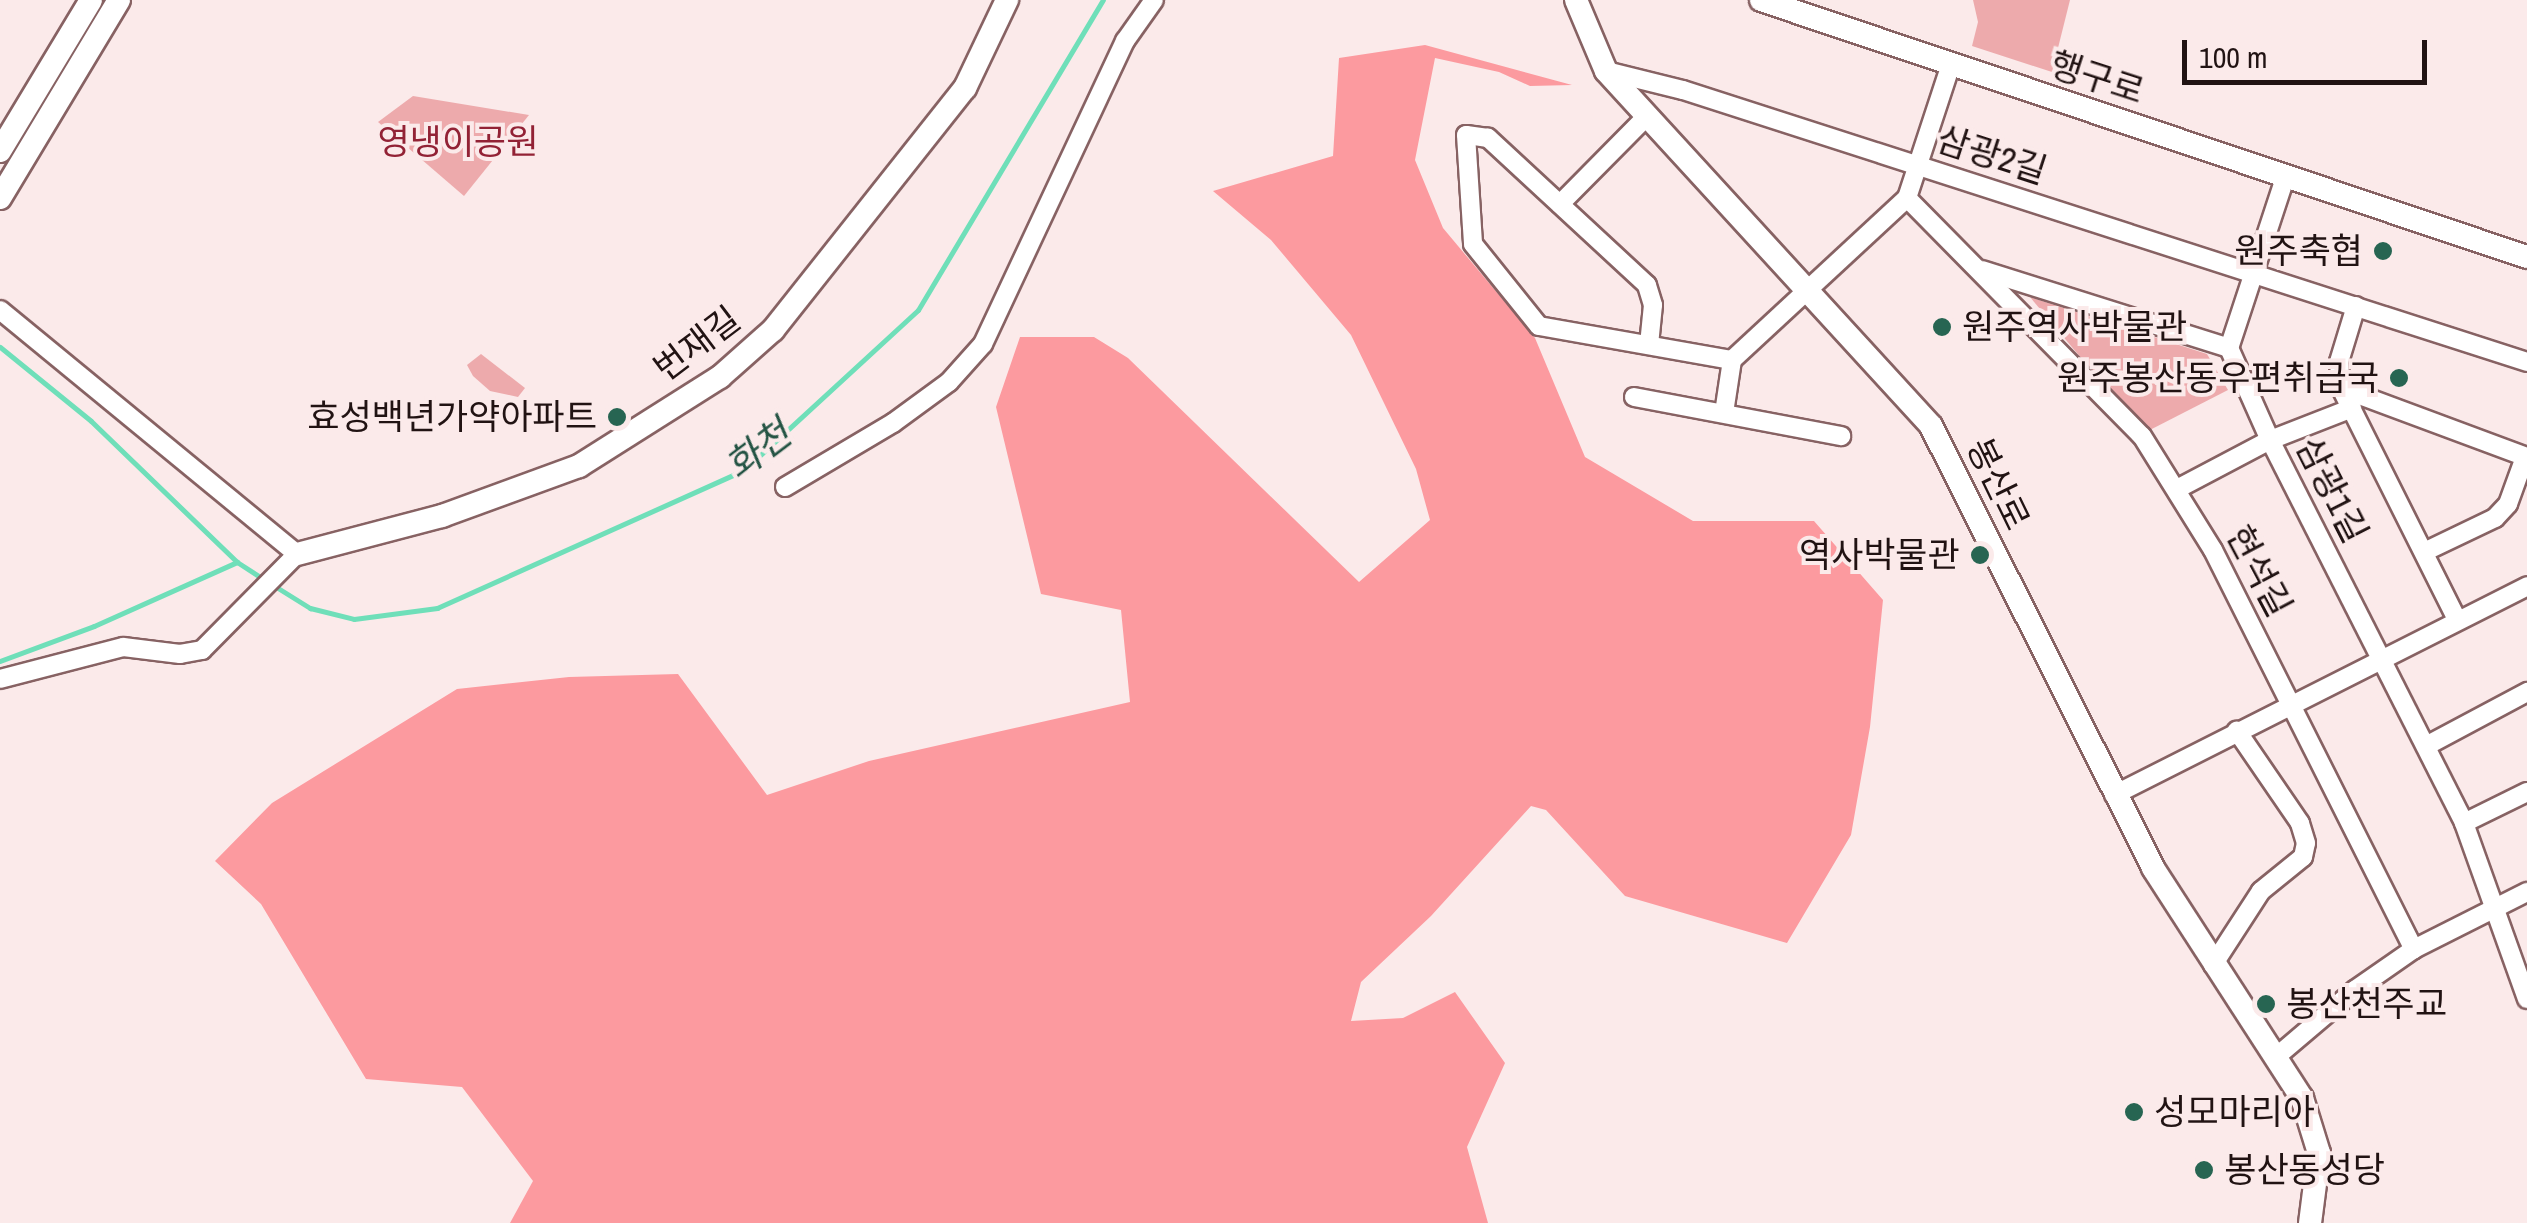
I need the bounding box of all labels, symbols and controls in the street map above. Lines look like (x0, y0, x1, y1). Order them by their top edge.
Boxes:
scale bar (2187, 20, 2432, 82)
text: 100 m (2199, 37, 2267, 77)
street label: 행구로 (2045, 43, 2149, 113)
street label: 삼광2길 (1932, 118, 2052, 192)
park label: 영냉이공원 (378, 121, 538, 163)
place label: 원주축협 (2234, 230, 2363, 272)
marker: 원주축협 (2372, 240, 2394, 262)
street label: 번재길 (646, 298, 748, 390)
place label: 원주역사박물관 (1962, 306, 2187, 348)
marker: 원주역사박물관 (1931, 316, 1953, 338)
place label: 원주봉산동우편취급국 (2057, 357, 2379, 399)
marker: 원주봉산동우편취급국 (2388, 367, 2410, 389)
place label: 효성백년가약아파트 (307, 396, 597, 438)
marker: 효성백년가약아파트 (606, 406, 628, 428)
water label: 화천 (716, 411, 800, 489)
street label: 삼광1길 (2288, 430, 2376, 550)
street label: 봉산로 (1958, 431, 2038, 537)
street label: 현석길 (2218, 518, 2300, 624)
place label: 역사박물관 (1799, 534, 1960, 576)
marker: 역사박물관 (1969, 544, 1991, 566)
place label: 봉산천주교 (2286, 983, 2447, 1025)
marker: 봉산천주교 (2255, 993, 2277, 1015)
place label: 성모마리아 (2154, 1091, 2315, 1133)
marker: 성모마리아 (2123, 1101, 2145, 1123)
place label: 봉산동성당 (2224, 1149, 2385, 1191)
marker: 봉산동성당 (2193, 1159, 2215, 1181)

